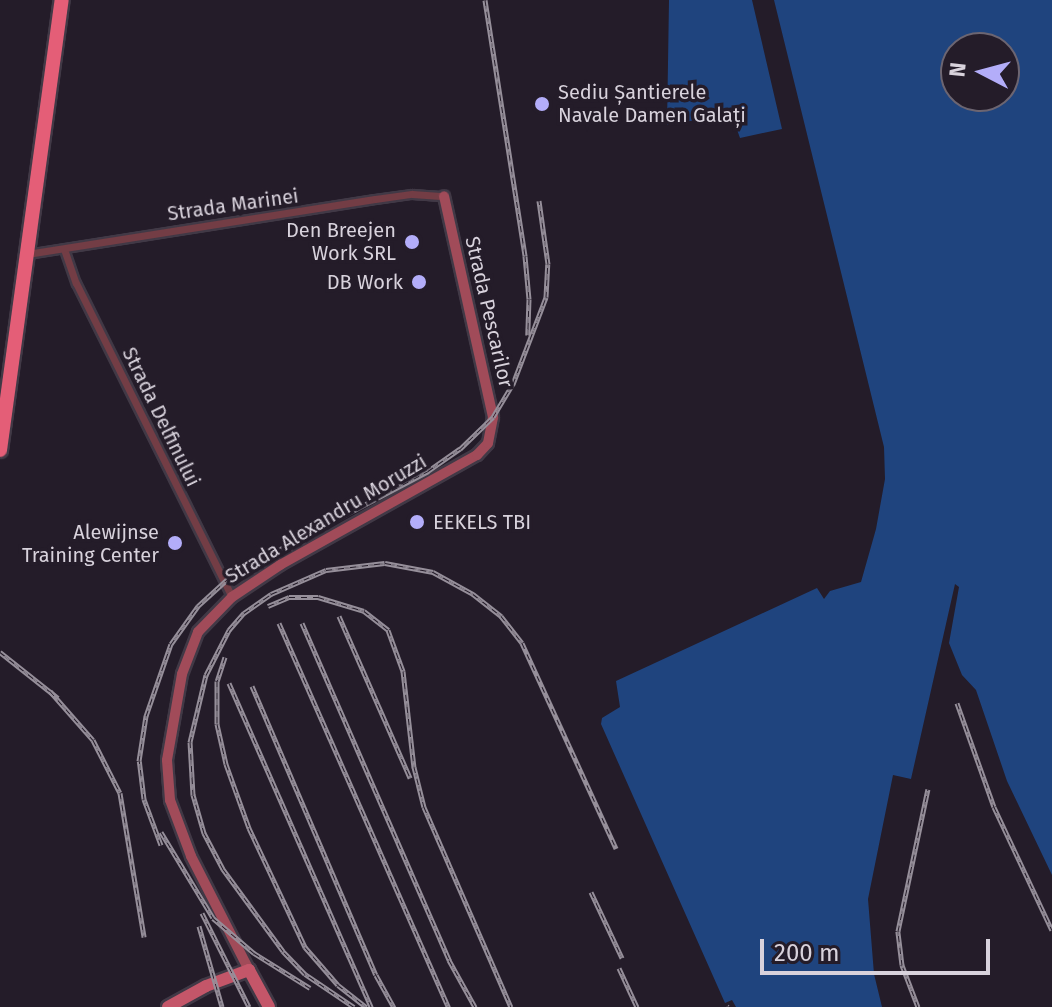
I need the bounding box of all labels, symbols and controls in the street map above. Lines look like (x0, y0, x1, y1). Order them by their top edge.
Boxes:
north arrow (940, 32, 1020, 112)
text: N (943, 61, 972, 78)
place label: Sediu Șantierele Navale Damen Galați (558, 80, 746, 127)
marker: Sediu Șantierele Navale Damen Galați (533, 95, 551, 113)
street label: Strada Marinei (166, 184, 300, 226)
place label: Den Breejen Work SRL (286, 218, 396, 265)
marker: Den Breejen Work SRL (403, 233, 421, 251)
street label: Strada Pescarilor (460, 234, 518, 390)
place label: DB Work (327, 270, 403, 294)
marker: DB Work (410, 273, 428, 291)
street label: Strada Delfinului (117, 344, 205, 490)
street label: Strada Alexandru Moruzzi (221, 449, 431, 589)
place label: EEKELS TBI (433, 510, 531, 534)
marker: EEKELS TBI (408, 513, 426, 531)
place label: Alewijnse Training Center (22, 520, 159, 567)
marker: Alewijnse Training Center (166, 534, 184, 552)
scale bar (764, 923, 994, 973)
text: 200 m (774, 939, 840, 967)

